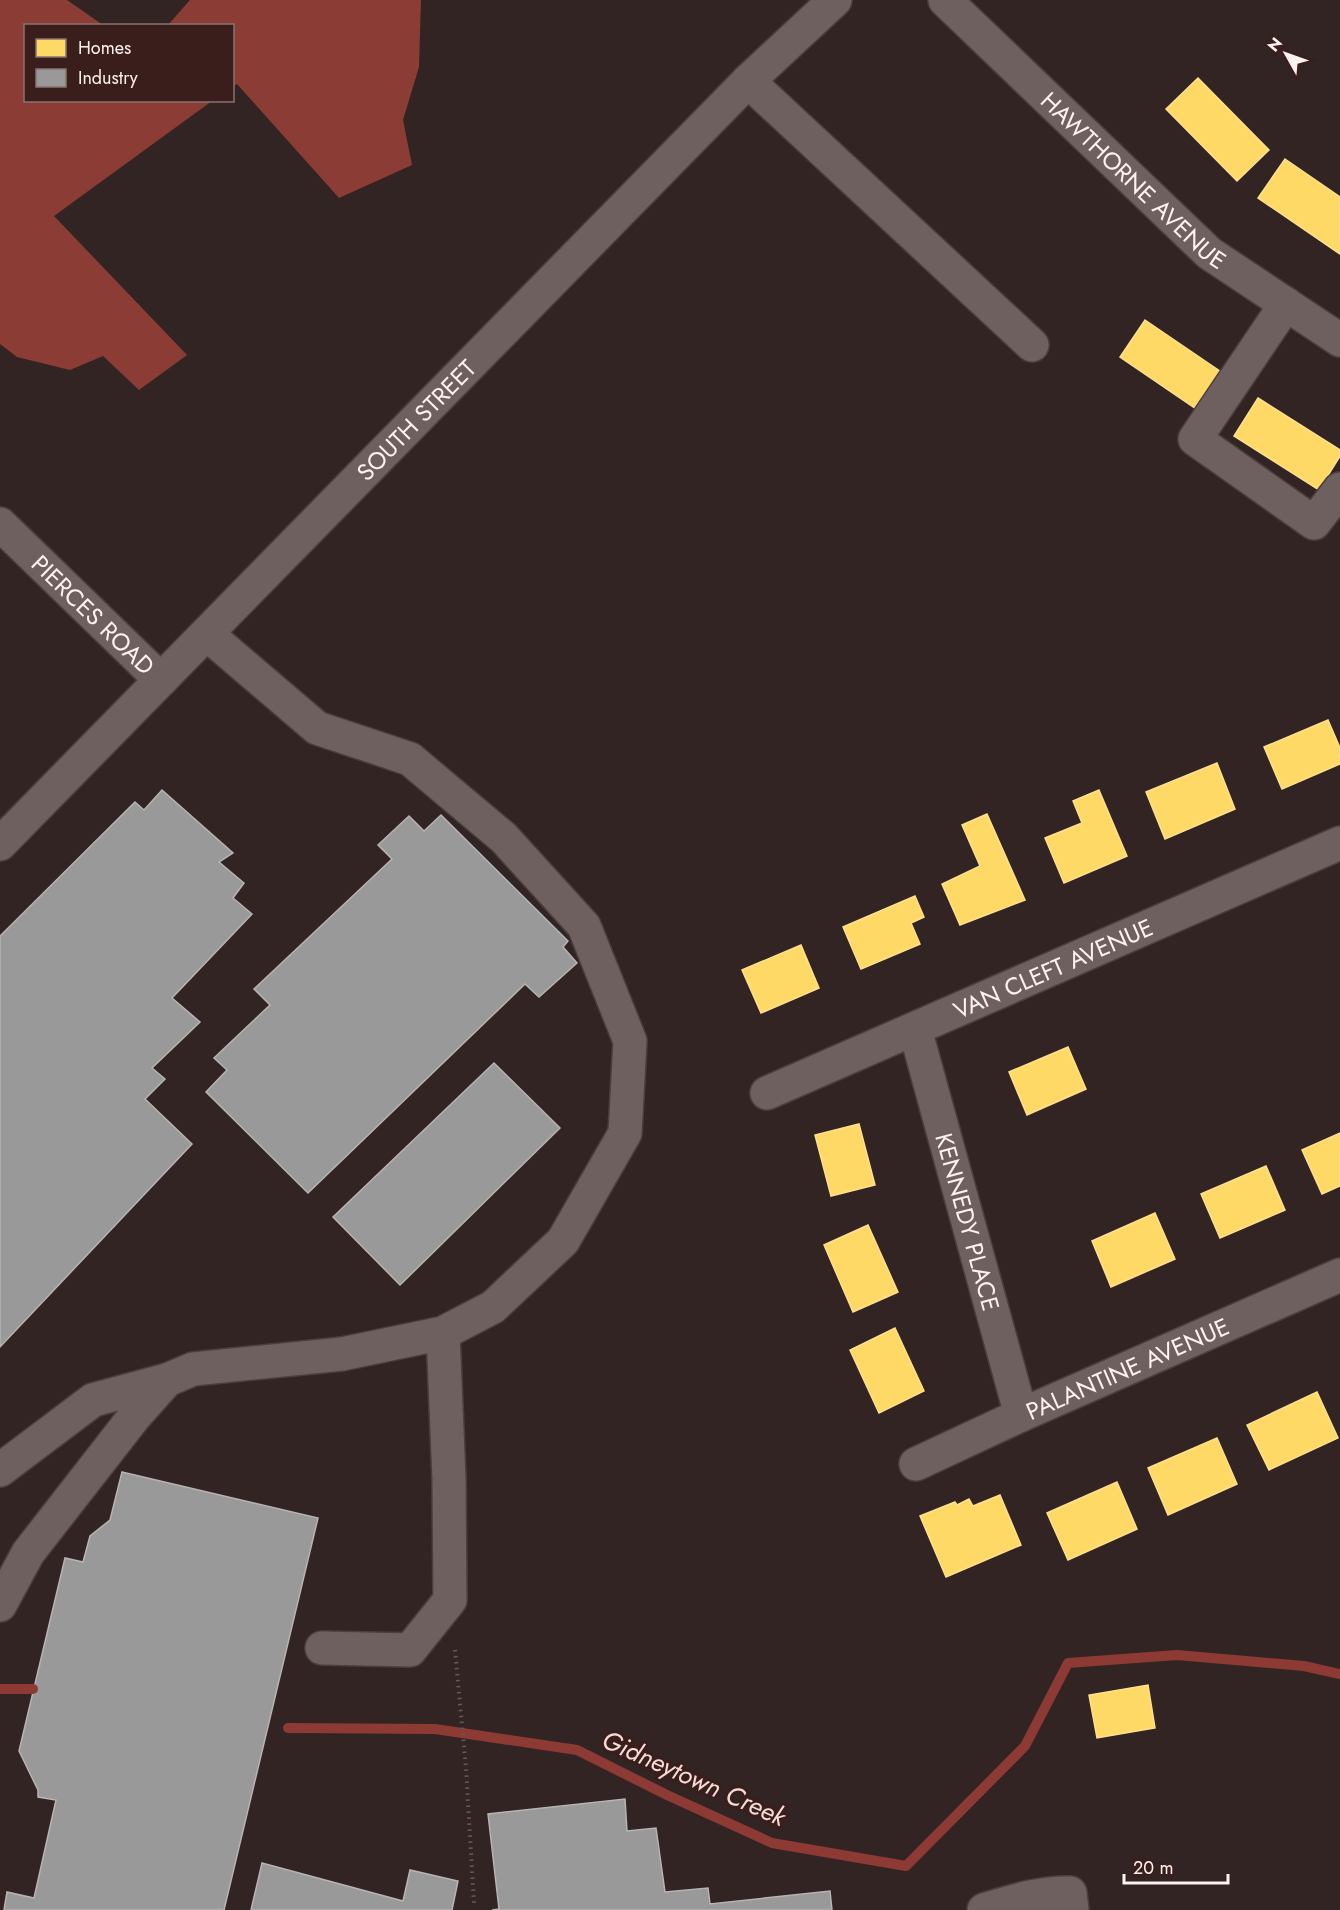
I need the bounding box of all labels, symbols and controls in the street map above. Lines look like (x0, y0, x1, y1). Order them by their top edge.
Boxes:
legend (24, 24, 234, 102)
north arrow (1256, 24, 1316, 84)
text: N (1262, 32, 1288, 57)
text: Homes (78, 35, 131, 61)
text: Industry (78, 65, 138, 91)
street label: HAWTHORNE AVENUE (1033, 83, 1233, 277)
street label: SOUTH STREET (348, 351, 484, 489)
street label: PIERCES ROAD (24, 546, 163, 683)
street label: VAN CLEFT AVENUE (948, 909, 1158, 1027)
street label: KENNEDY PLACE (927, 1129, 1009, 1315)
street label: PALANTINE AVENUE (1020, 1308, 1235, 1428)
water label: Gidneytown Creek (596, 1720, 794, 1836)
scale bar (1124, 1847, 1228, 1885)
text: 20 m (1133, 1855, 1173, 1881)

